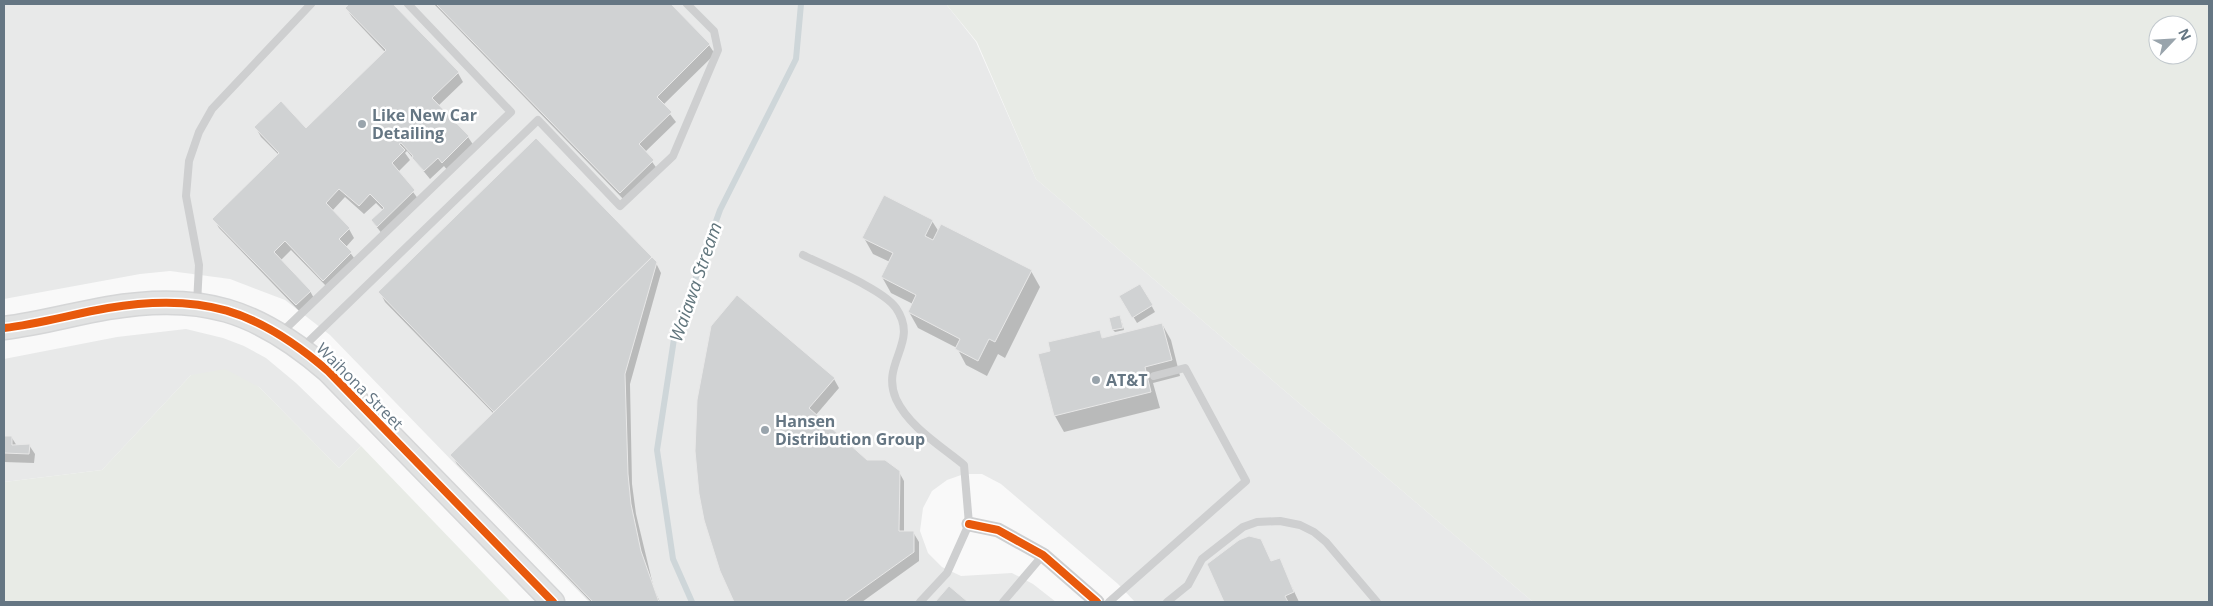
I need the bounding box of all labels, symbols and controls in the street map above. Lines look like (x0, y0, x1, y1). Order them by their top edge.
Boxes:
north arrow (2148, 15, 2198, 65)
text: N (2174, 25, 2196, 43)
place label: Like New Car Detailing (372, 104, 477, 144)
marker: Like New Car Detailing (356, 118, 368, 130)
water label: Waiawa Stream (663, 219, 727, 345)
street label: Waihona Street (312, 338, 409, 435)
place label: AT&T (1106, 369, 1148, 391)
marker: AT&T (1090, 374, 1102, 386)
place label: Hansen Distribution Group (775, 410, 925, 450)
marker: Hansen Distribution Group (759, 424, 771, 436)

